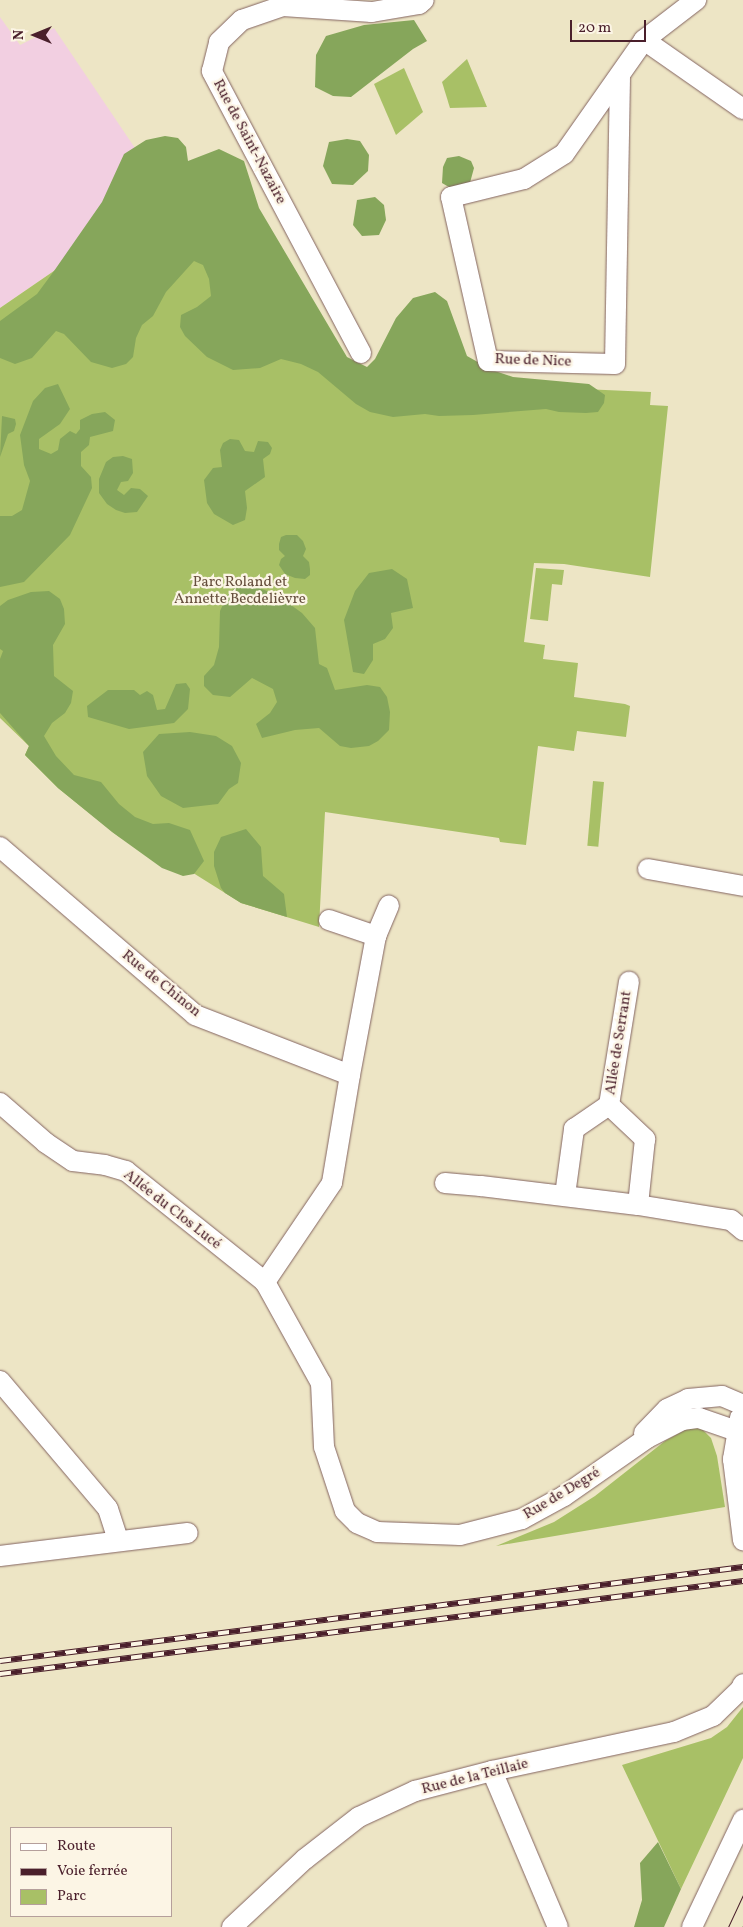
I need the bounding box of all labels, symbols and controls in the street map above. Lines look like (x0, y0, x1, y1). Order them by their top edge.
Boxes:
north arrow (10, 10, 60, 60)
scale bar (573, 10, 649, 42)
text: 20 m (578, 18, 611, 39)
text: N (10, 30, 29, 40)
street label: Rue de Saint-Nazaire (208, 76, 290, 208)
street label: Rue de Nice (494, 351, 572, 371)
park label: Parc Roland et Annette Becdelièvre (174, 573, 306, 608)
street label: Rue de Chinon (118, 947, 204, 1021)
street label: Allée de Serrant (602, 990, 636, 1096)
street label: Allée du Clos Lucé (120, 1166, 224, 1254)
street label: Rue de Degré (520, 1464, 604, 1524)
street label: Rue de la Teillaie (420, 1755, 530, 1799)
legend (10, 1827, 172, 1917)
text: Route (57, 1836, 96, 1857)
text: Voie ferrée (57, 1861, 128, 1882)
text: Parc (57, 1886, 86, 1907)

